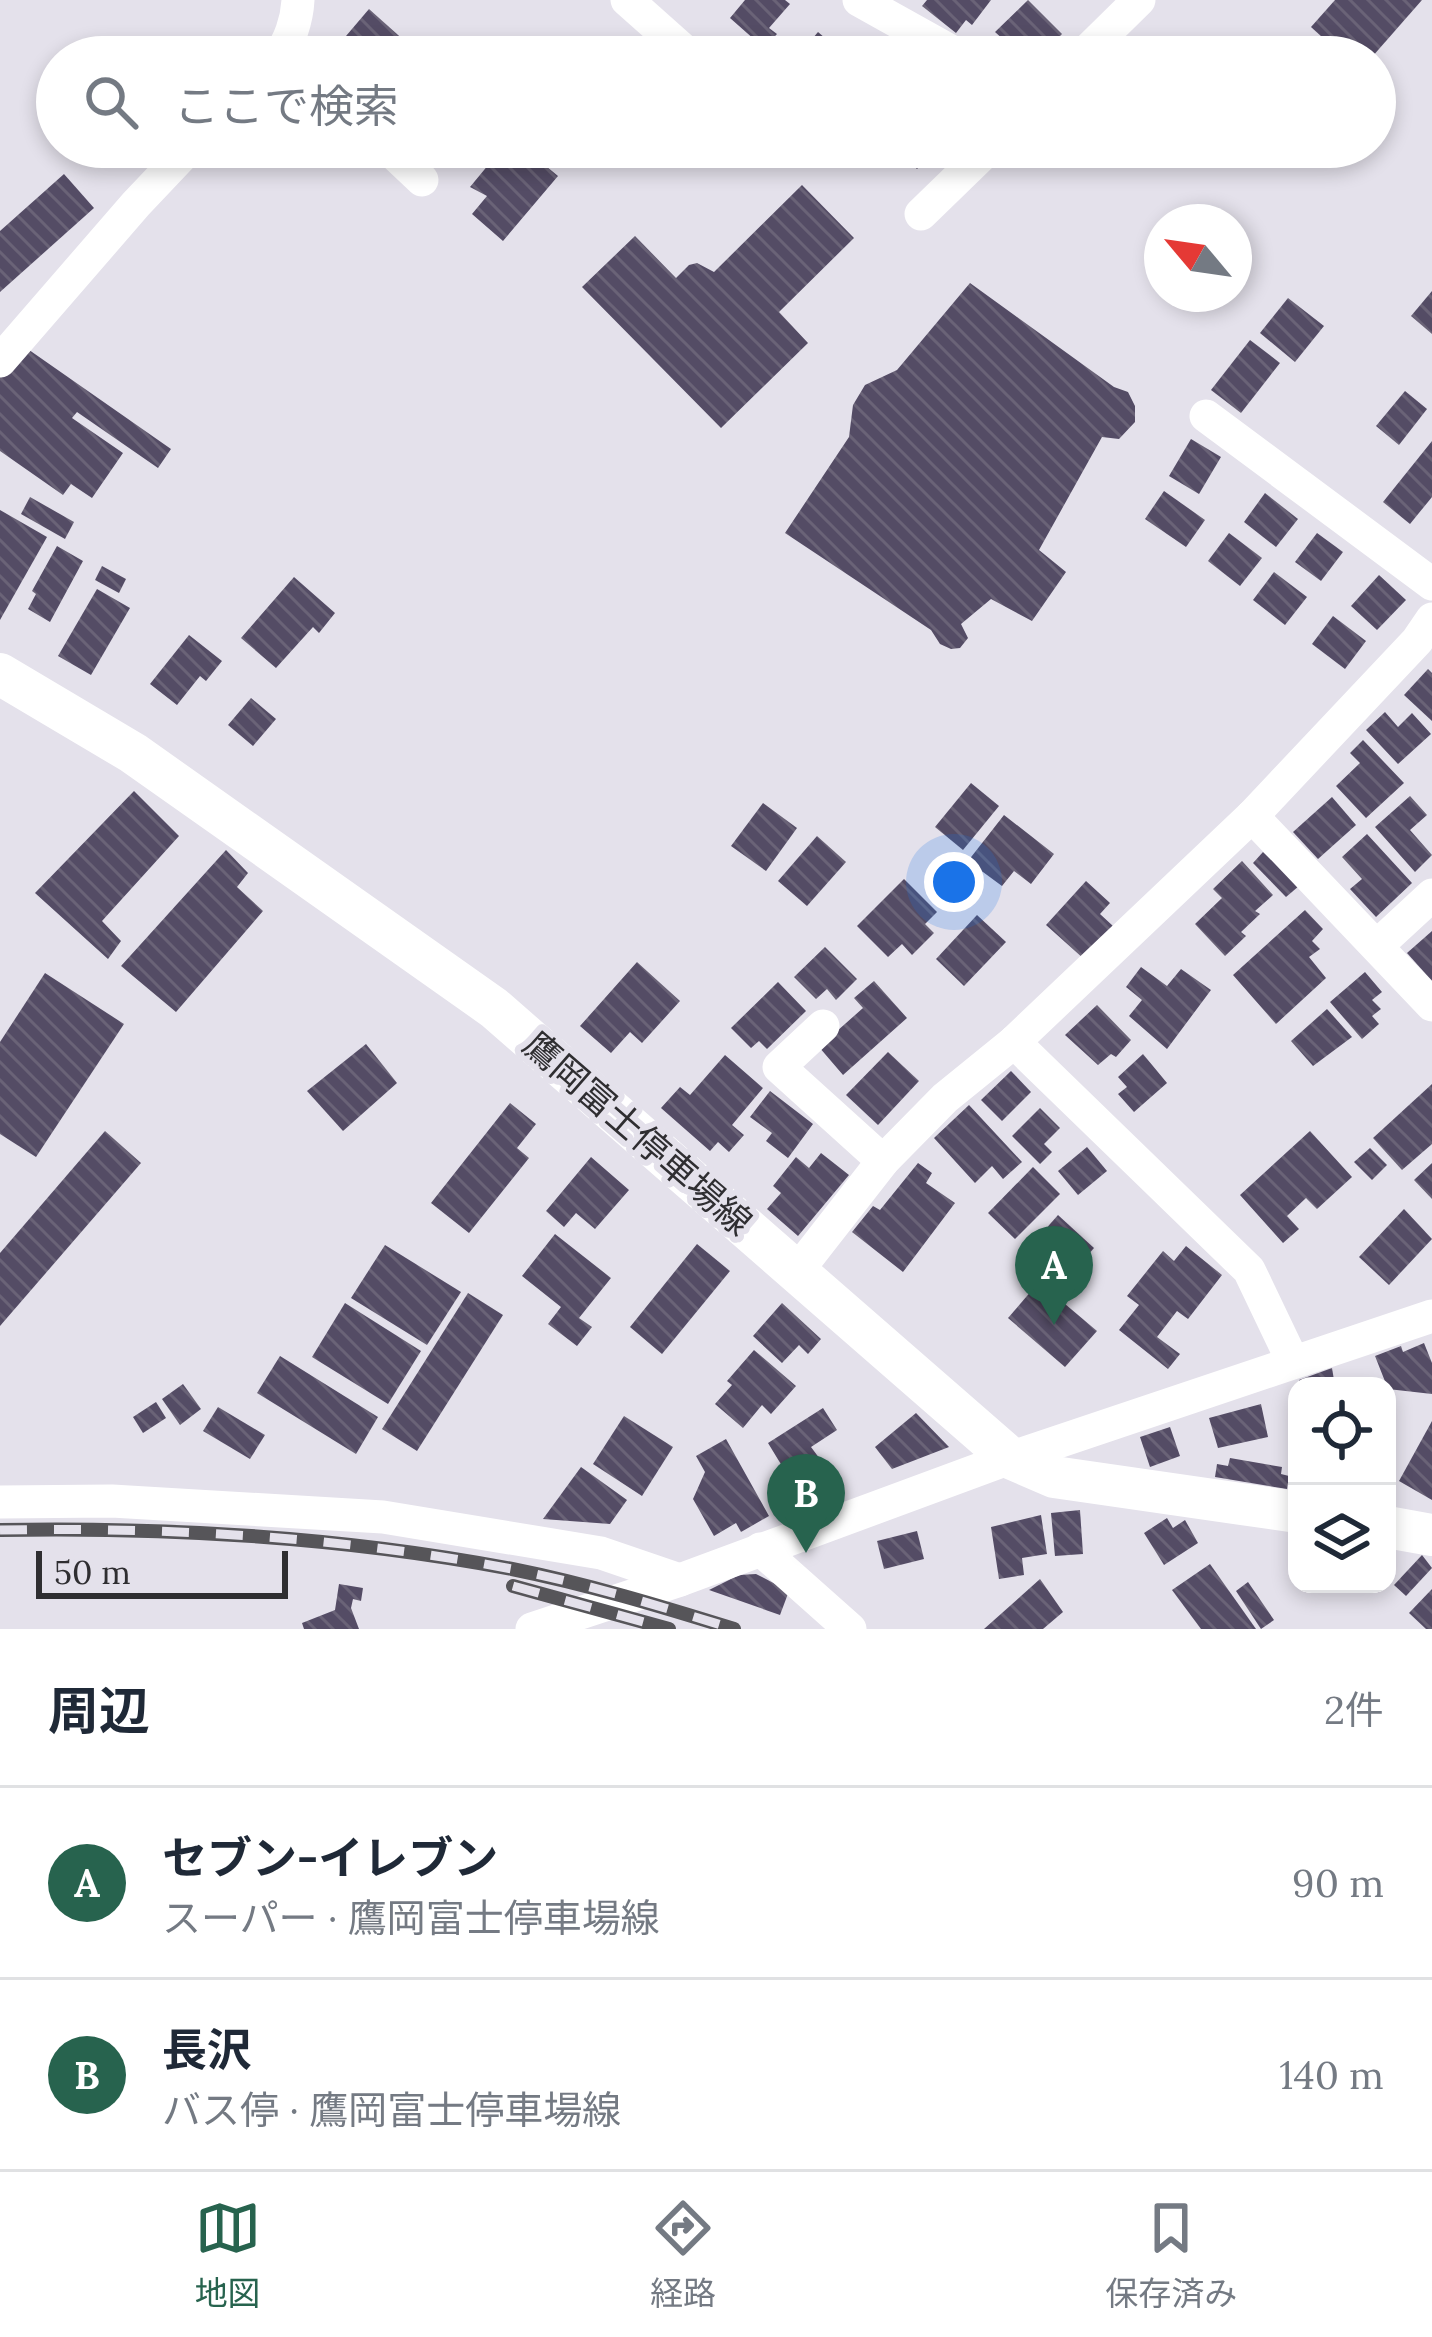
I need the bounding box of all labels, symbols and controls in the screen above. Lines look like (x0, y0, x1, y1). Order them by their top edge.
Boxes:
search box (36, 36, 1396, 168)
icon: search (78, 69, 144, 135)
text: ここで検索 (174, 77, 399, 134)
north arrow (1144, 204, 1252, 312)
your location (924, 852, 984, 912)
street label: 鷹岡富士停車場線 (514, 1021, 762, 1245)
pin: A (1015, 1226, 1093, 1325)
map controls (1288, 1377, 1396, 1593)
button: locate (1288, 1377, 1396, 1485)
pin: B (767, 1454, 845, 1553)
button: layers (1288, 1485, 1396, 1593)
scale bar (36, 1545, 288, 1598)
text: 50 m (54, 1551, 131, 1593)
text: 周辺 (48, 1678, 150, 1743)
text: 2件 (1324, 1685, 1384, 1735)
text: セブン-イレブン (162, 1829, 498, 1886)
text: A (74, 1858, 100, 1908)
text: 90 m (1292, 1858, 1384, 1908)
text: スーパー · 鷹岡富士停車場線 (162, 1893, 660, 1943)
text: 長沢 (162, 2021, 252, 2078)
text: B (74, 2050, 100, 2100)
text: 140 m (1279, 2050, 1384, 2100)
text: バス停 · 鷹岡富士停車場線 (162, 2085, 621, 2135)
tab: 地図 (195, 2195, 261, 2315)
tab: 経路 (650, 2195, 716, 2315)
tab: 保存済み (1105, 2195, 1237, 2315)

